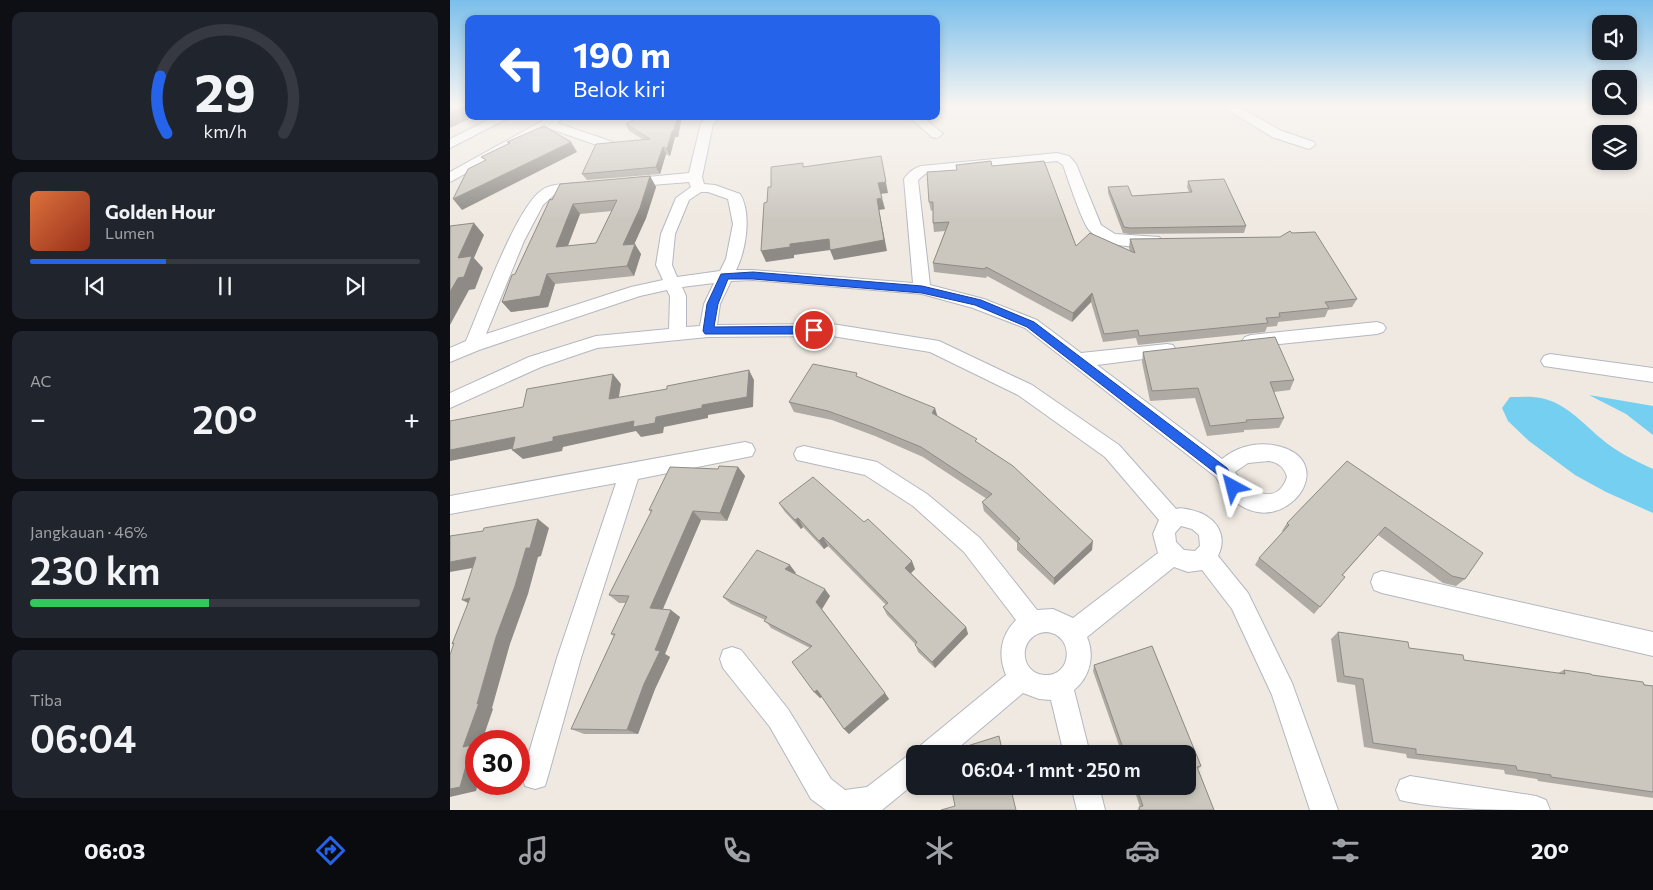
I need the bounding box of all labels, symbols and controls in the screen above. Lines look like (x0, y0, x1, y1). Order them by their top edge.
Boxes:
map controls (1592, 15, 1637, 170)
button: sound (1592, 15, 1637, 60)
text: 190 m (573, 32, 671, 75)
icon: left (490, 35, 555, 100)
text: 29 (194, 59, 256, 123)
button: search (1592, 70, 1637, 115)
text: Belok kiri (573, 75, 666, 102)
text: km/h (203, 120, 247, 142)
button: layers (1592, 125, 1637, 170)
text: Golden Hour (105, 200, 215, 223)
text: Lumen (105, 223, 155, 242)
icon: previous (81, 272, 109, 300)
icon: pause (211, 272, 239, 300)
icon: next (341, 272, 369, 300)
pin (793, 309, 835, 351)
icon: arrive (800, 316, 828, 344)
text: AC (30, 371, 52, 390)
text: 20° (192, 395, 257, 442)
text: − (30, 401, 46, 435)
text: + (404, 401, 420, 435)
position arrow (1206, 460, 1258, 512)
text: Jangkauan · 46% (30, 522, 148, 541)
text: 230 km (30, 546, 160, 593)
text: Tiba (30, 690, 62, 709)
text: 06:04 (30, 714, 136, 761)
speed limit sign: 30 (465, 730, 530, 795)
text: 06:04 · 1 mnt · 250 m (961, 758, 1141, 781)
icon: directions (313, 833, 348, 868)
icon: music (516, 833, 551, 868)
icon: phone (719, 833, 754, 868)
icon: climate (922, 833, 957, 868)
icon: car (1125, 833, 1160, 868)
icon: filters (1328, 833, 1363, 868)
text: 06:03 (84, 837, 145, 864)
text: 20° (1531, 837, 1569, 864)

